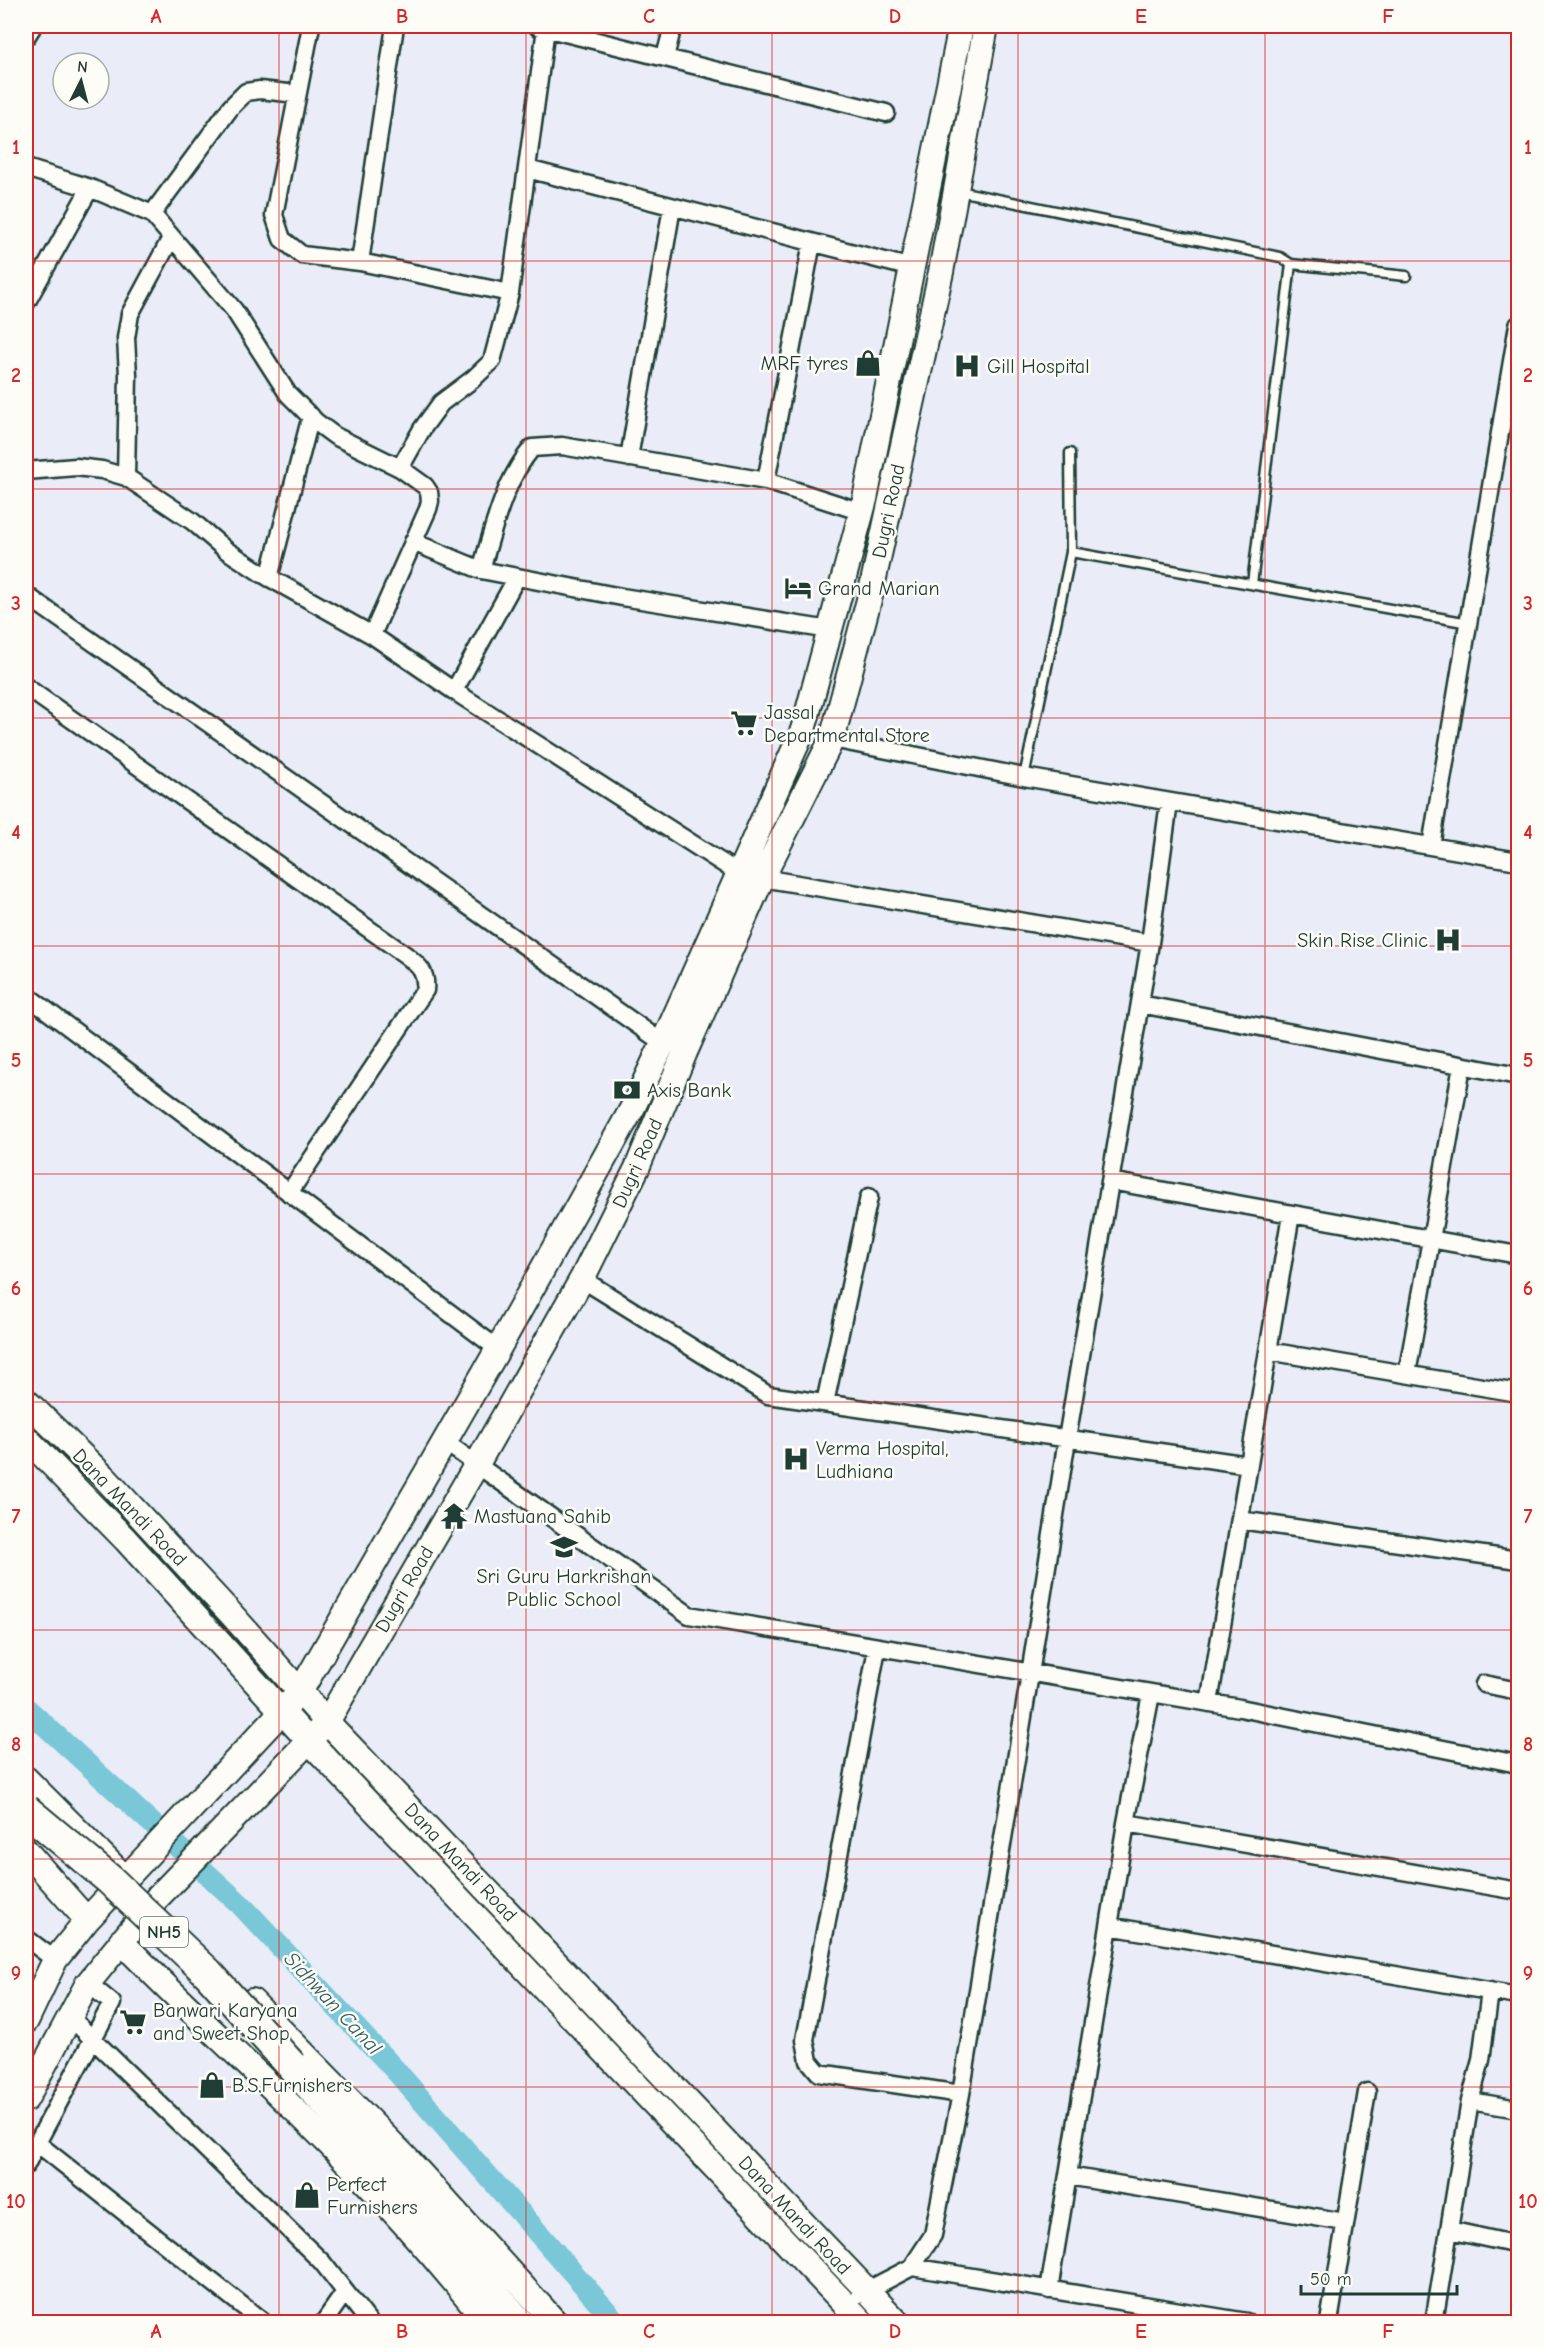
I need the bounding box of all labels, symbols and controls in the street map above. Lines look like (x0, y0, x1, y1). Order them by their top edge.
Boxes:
text: A (150, 5, 162, 28)
text: B (396, 5, 408, 28)
text: C (643, 5, 655, 28)
text: D (889, 5, 901, 28)
text: E (1135, 5, 1147, 28)
text: F (1382, 5, 1394, 28)
north arrow (51, 51, 111, 111)
text: N (76, 58, 89, 77)
text: 1 (12, 136, 20, 159)
text: 1 (1524, 136, 1532, 159)
shop icon: MRF tyres (853, 348, 883, 378)
hospital icon: Gill Hospital (952, 351, 982, 381)
place label: MRF tyres (761, 352, 848, 375)
place label: Gill Hospital (987, 355, 1090, 378)
text: 2 (11, 364, 21, 387)
text: 2 (1523, 364, 1533, 387)
street label: Dugri Road (867, 462, 910, 560)
hotel icon: Grand Marian (783, 573, 813, 603)
place label: Grand Marian (818, 577, 939, 600)
text: 3 (11, 592, 21, 615)
text: 3 (1523, 592, 1533, 615)
place label: Jassal Departmental Store (764, 701, 930, 747)
supermarket icon: Jassal Departmental Store (729, 708, 759, 738)
text: 4 (11, 821, 21, 844)
text: 4 (1523, 821, 1533, 844)
hospital icon: Skin Rise Clinic (1433, 925, 1463, 955)
place label: Skin Rise Clinic (1297, 929, 1428, 952)
text: 5 (11, 1049, 21, 1072)
text: 5 (1523, 1049, 1533, 1072)
bank icon: Axis Bank (612, 1075, 642, 1105)
place label: Axis Bank (647, 1079, 731, 1102)
street label: Dugri Road (607, 1115, 667, 1212)
text: 6 (11, 1277, 21, 1300)
text: 6 (1523, 1277, 1533, 1300)
place label: Verma Hospital, Ludhiana (816, 1437, 949, 1483)
street label: Dana Mandi Road (68, 1444, 191, 1571)
hospital icon: Verma Hospital, Ludhiana (781, 1444, 811, 1474)
temple icon: Mastuana Sahib (439, 1501, 469, 1531)
text: 7 (12, 1505, 21, 1528)
place label: Mastuana Sahib (474, 1505, 611, 1528)
text: 7 (1524, 1505, 1533, 1528)
school or university icon: Sri Guru Harkrishan Public School (549, 1532, 579, 1562)
street label: Dugri Road (371, 1542, 438, 1636)
place label: Sri Guru Harkrishan Public School (477, 1565, 651, 1611)
text: 8 (11, 1733, 21, 1756)
text: 8 (1523, 1733, 1533, 1756)
street label: Dana Mandi Road (400, 1798, 522, 1927)
road number: NH5 (140, 1917, 188, 1947)
water label: Sidhwan Canal (279, 1947, 387, 2059)
text: 9 (11, 1962, 21, 1985)
text: 9 (1523, 1962, 1533, 1985)
place label: Banwari Karyana and Sweet Shop (153, 1999, 298, 2045)
supermarket icon: Banwari Karyana and Sweet Shop (118, 2007, 148, 2037)
shop icon: B.S.Furnishers (197, 2070, 227, 2100)
place label: B.S.Furnishers (232, 2074, 352, 2097)
street label: Dana Mandi Road (734, 2151, 856, 2280)
place label: Perfect Furnishers (327, 2173, 418, 2219)
shop icon: Perfect Furnishers (292, 2180, 322, 2210)
text: 10 (6, 2190, 26, 2213)
text: 10 (1518, 2190, 1538, 2213)
scale bar (1301, 2258, 1457, 2296)
text: 50 m (1310, 2269, 1352, 2290)
text: A (150, 2320, 162, 2343)
text: B (396, 2320, 408, 2343)
text: C (643, 2320, 655, 2343)
text: D (889, 2320, 901, 2343)
text: E (1135, 2320, 1147, 2343)
text: F (1382, 2320, 1394, 2343)

